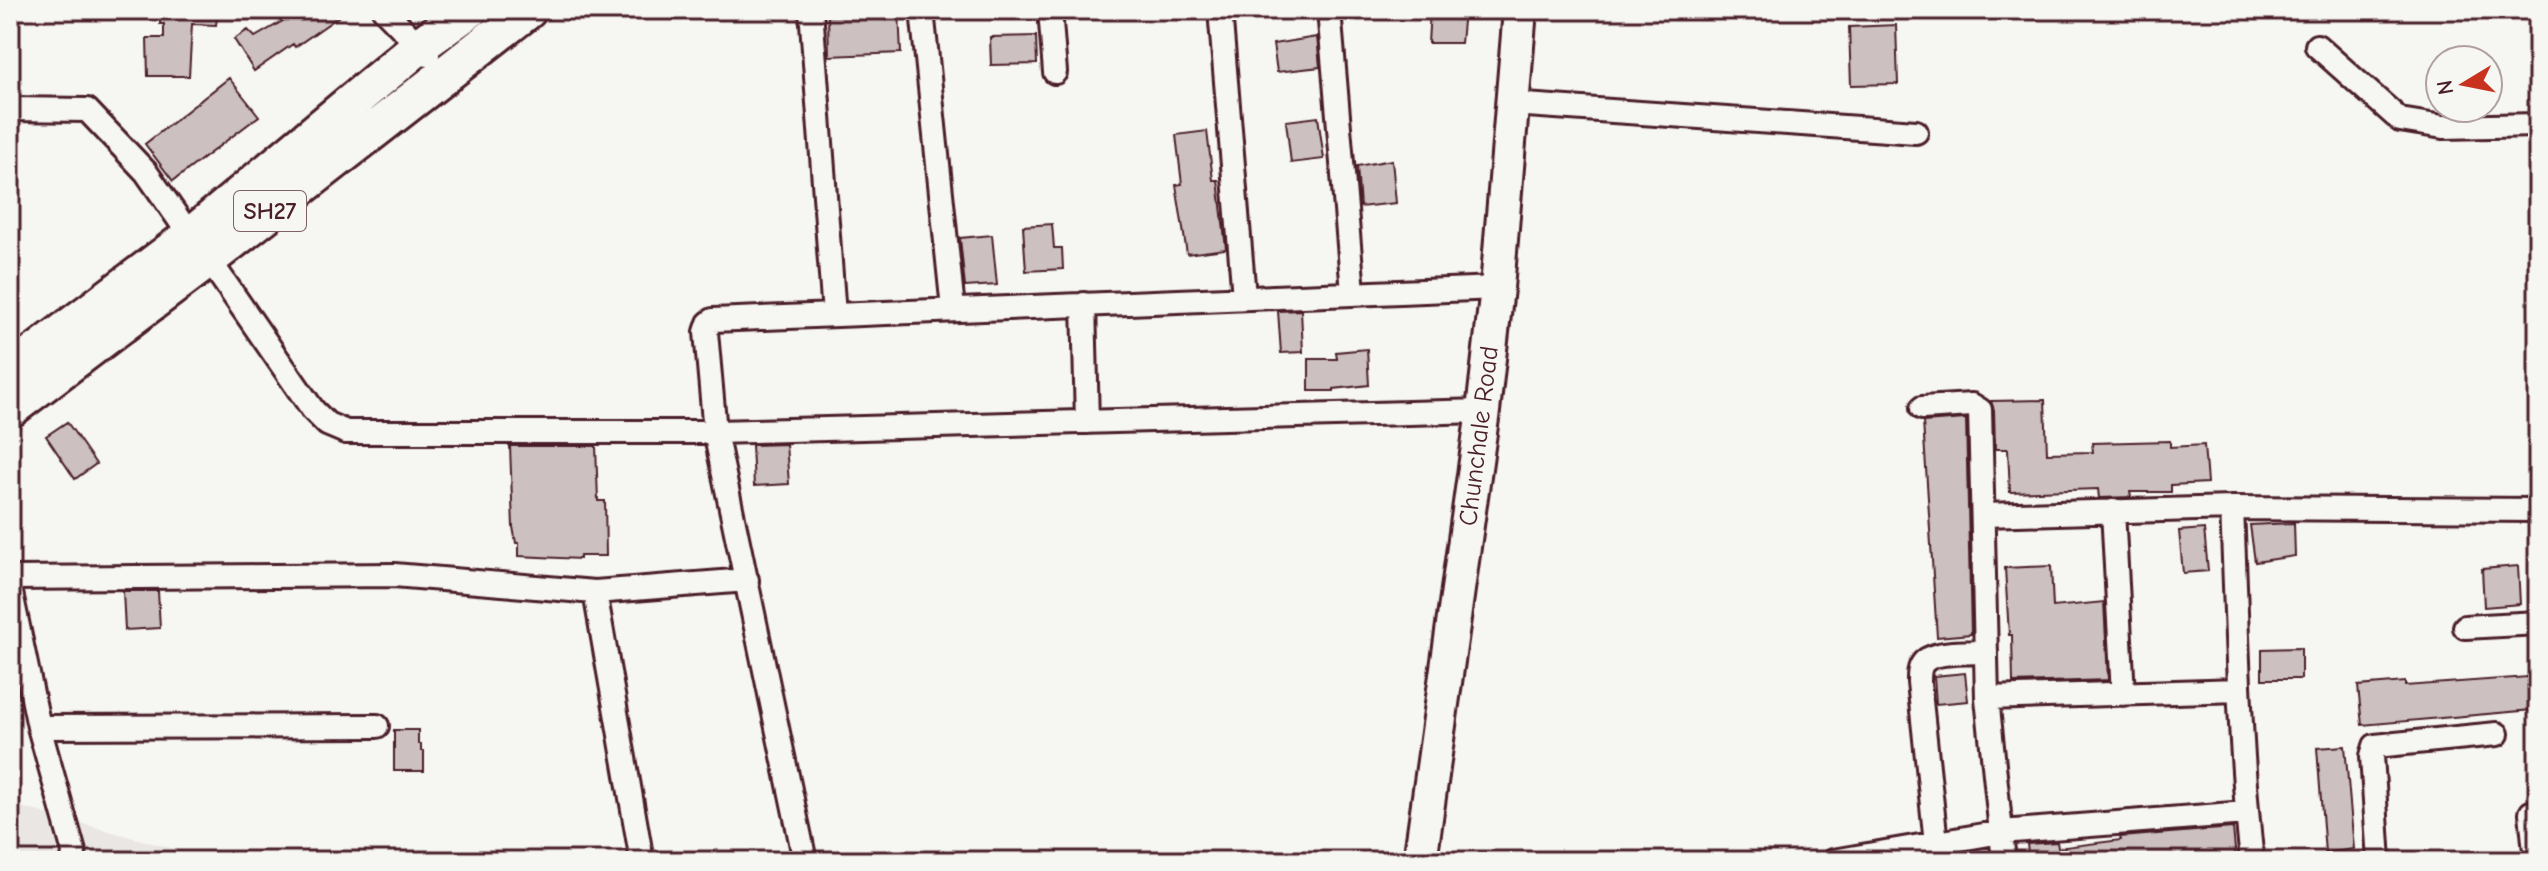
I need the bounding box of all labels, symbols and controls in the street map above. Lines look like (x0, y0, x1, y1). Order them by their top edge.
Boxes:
north arrow (2424, 44, 2504, 124)
text: N (2431, 78, 2459, 97)
road number: SH27 (234, 191, 306, 231)
street label: Chunchale Road (1453, 344, 1505, 528)

